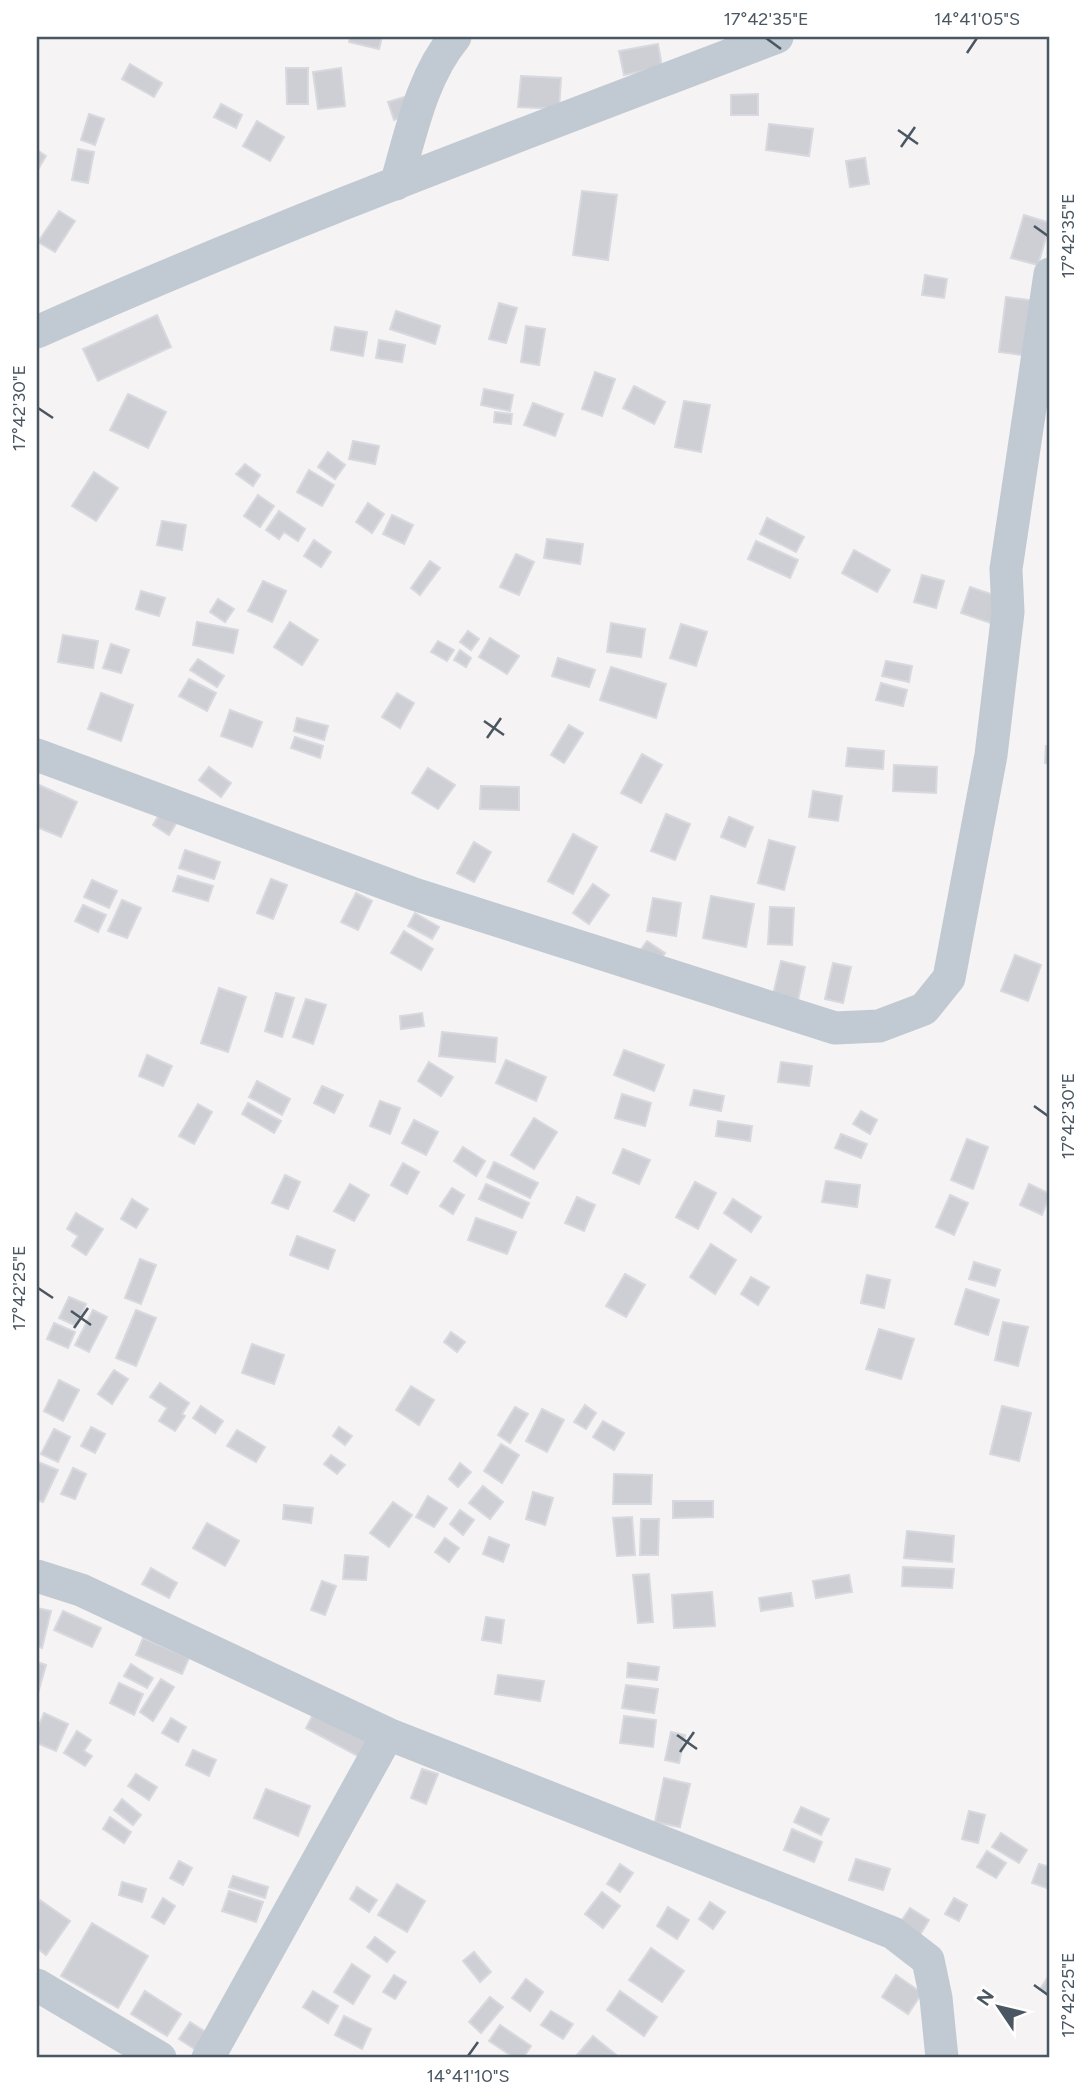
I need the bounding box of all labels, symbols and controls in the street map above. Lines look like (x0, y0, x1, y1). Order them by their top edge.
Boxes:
text: 17°42'35"E (723, 8, 809, 30)
text: 14°41'05"S (934, 8, 1020, 30)
text: 17°42'35"E (1057, 193, 1079, 279)
text: 17°42'30"E (8, 365, 30, 451)
text: 17°42'30"E (1057, 1073, 1079, 1159)
text: 17°42'25"E (8, 1245, 30, 1331)
text: 17°42'25"E (1057, 1952, 1079, 2038)
north arrow (964, 1972, 1034, 2042)
text: N (972, 1985, 999, 2010)
text: 14°41'10"S (426, 2065, 510, 2087)

